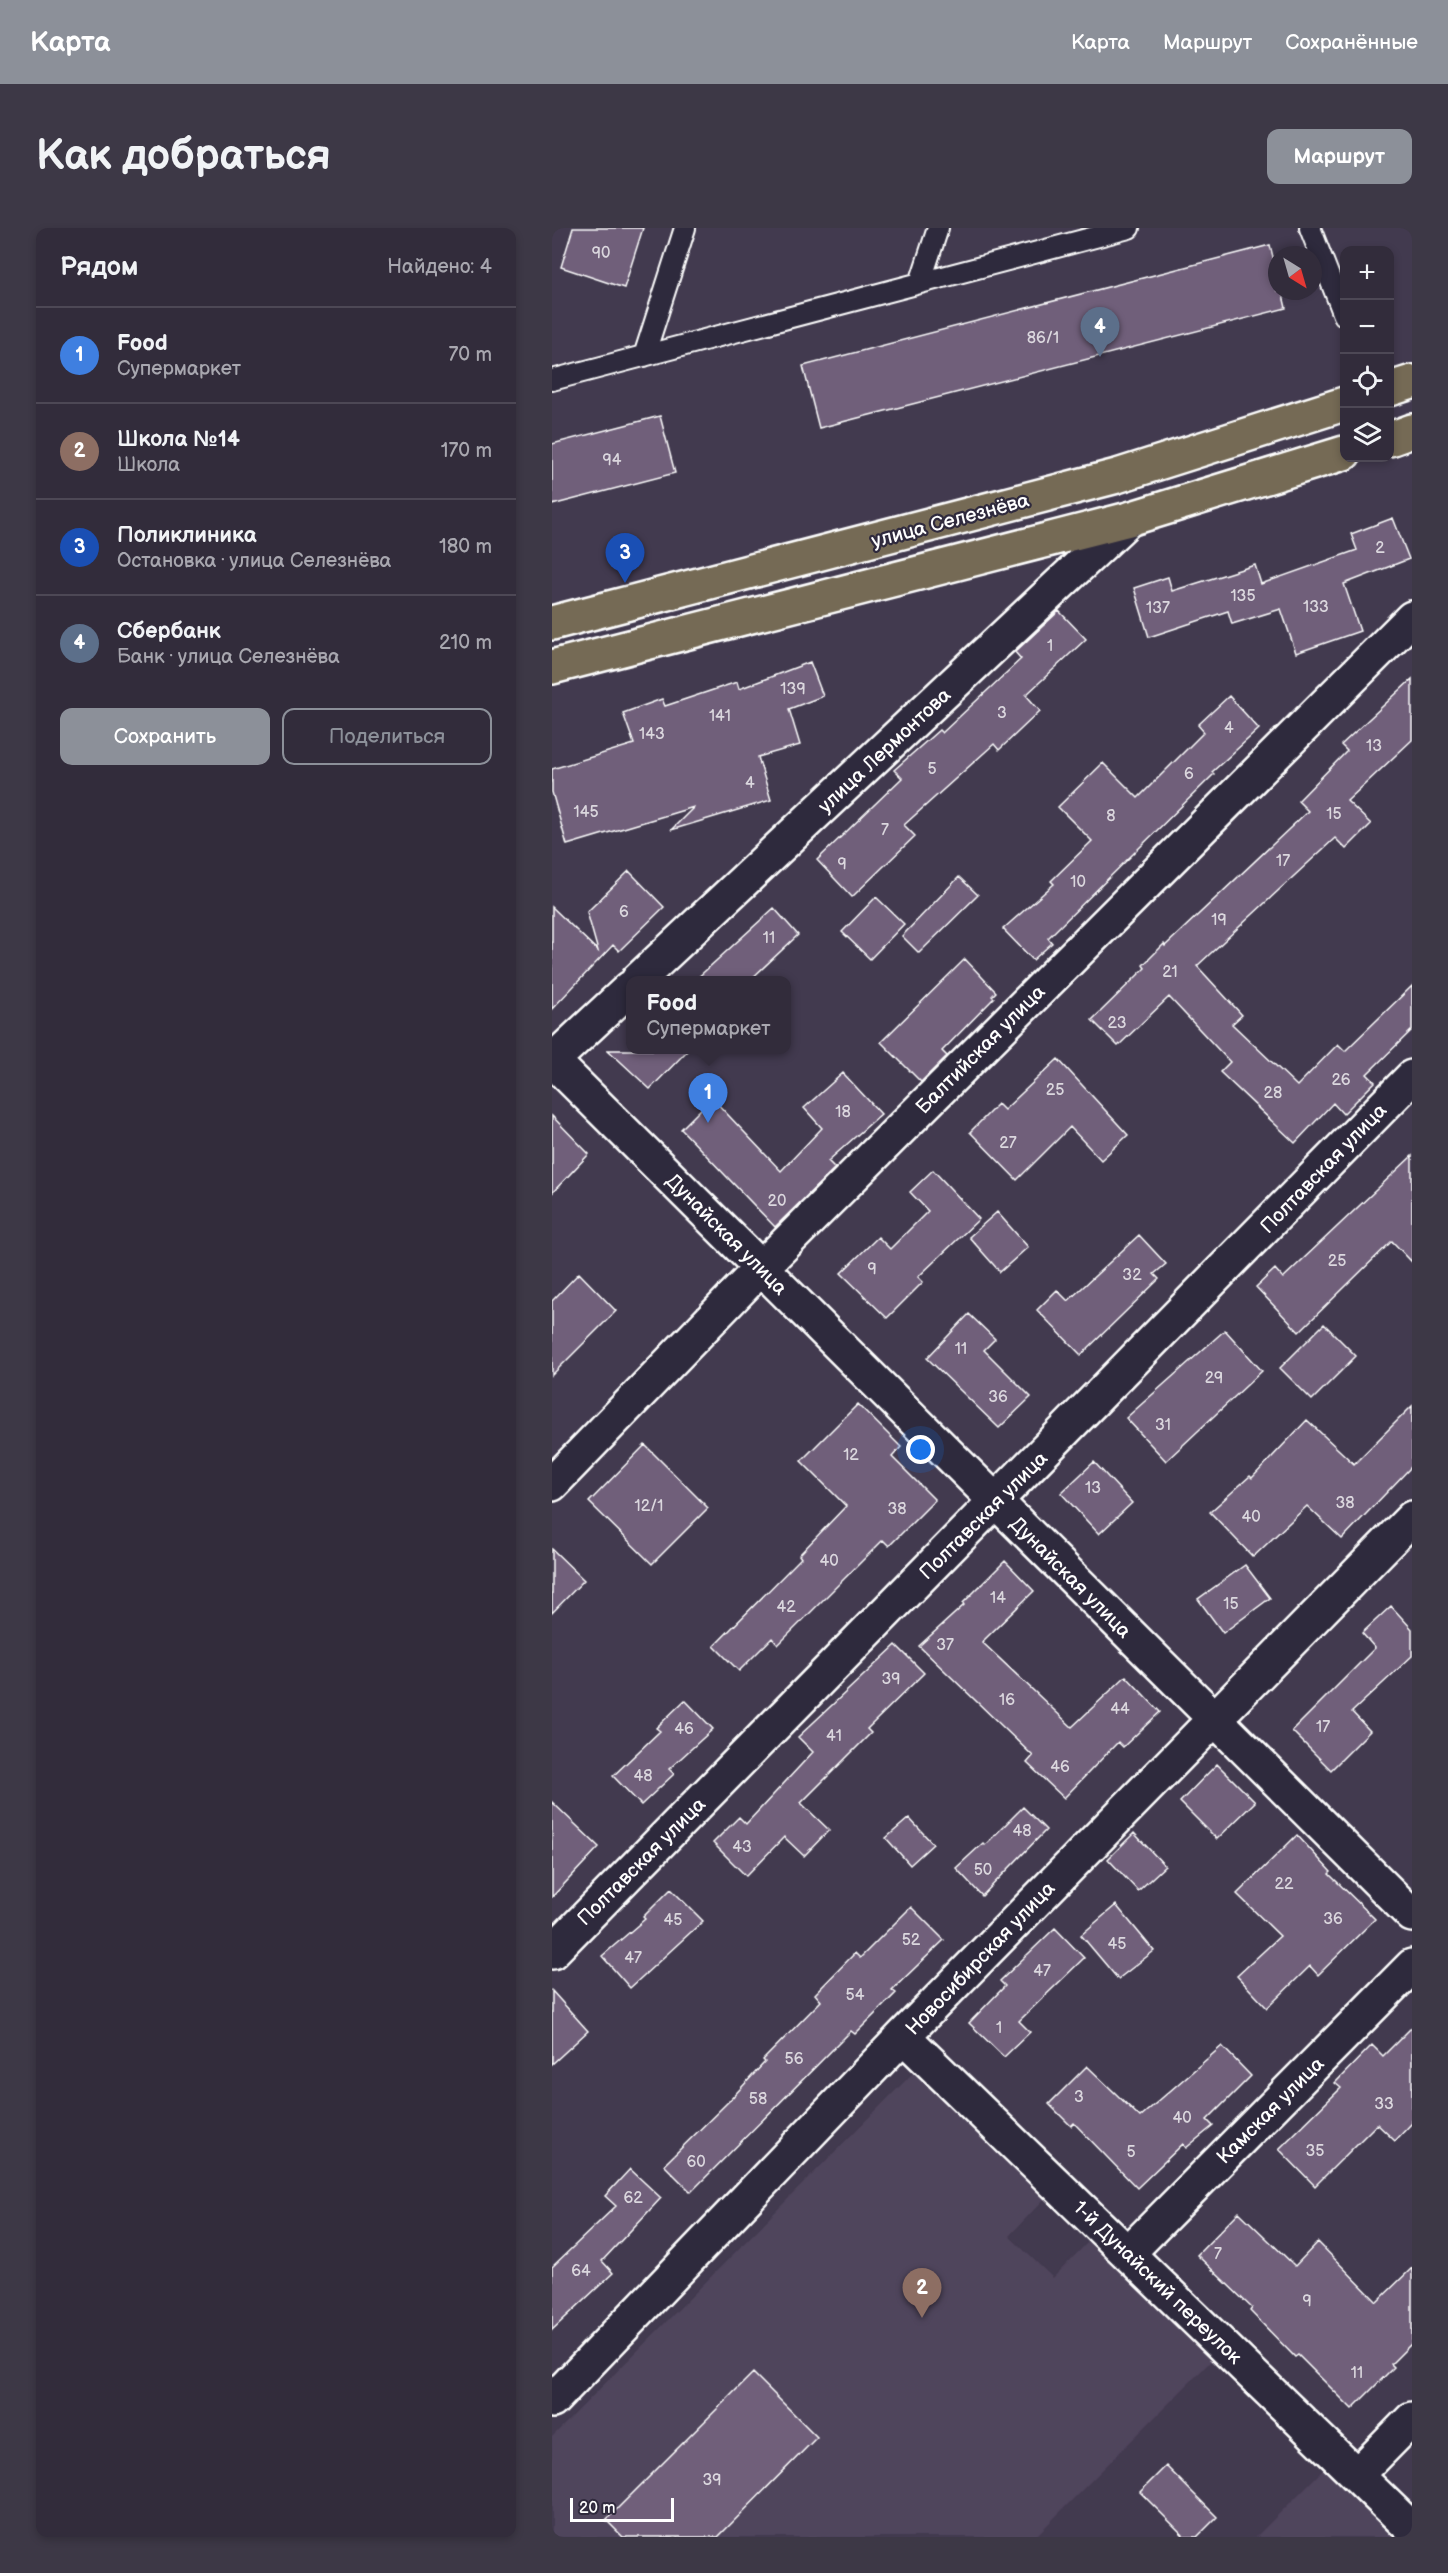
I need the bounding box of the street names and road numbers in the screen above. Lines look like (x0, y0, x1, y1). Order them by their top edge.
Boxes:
street label: улица Селезнёва (869, 488, 1032, 554)
street label: улица Лермонтова (813, 683, 956, 818)
street label: Балтийская улица (911, 980, 1050, 1119)
street label: Полтавская улица (1256, 1099, 1392, 1239)
street label: Дунайская улица (661, 1169, 792, 1300)
street label: Полтавская улица (915, 1446, 1053, 1585)
street label: Дунайская улица (1005, 1512, 1136, 1643)
street label: Полтавская улица (573, 1792, 711, 1931)
street label: Новосибирская улица (901, 1877, 1060, 2041)
street label: Камская улица (1212, 2052, 1329, 2169)
street label: 1-й Дунайский переулок (1068, 2196, 1247, 2370)

